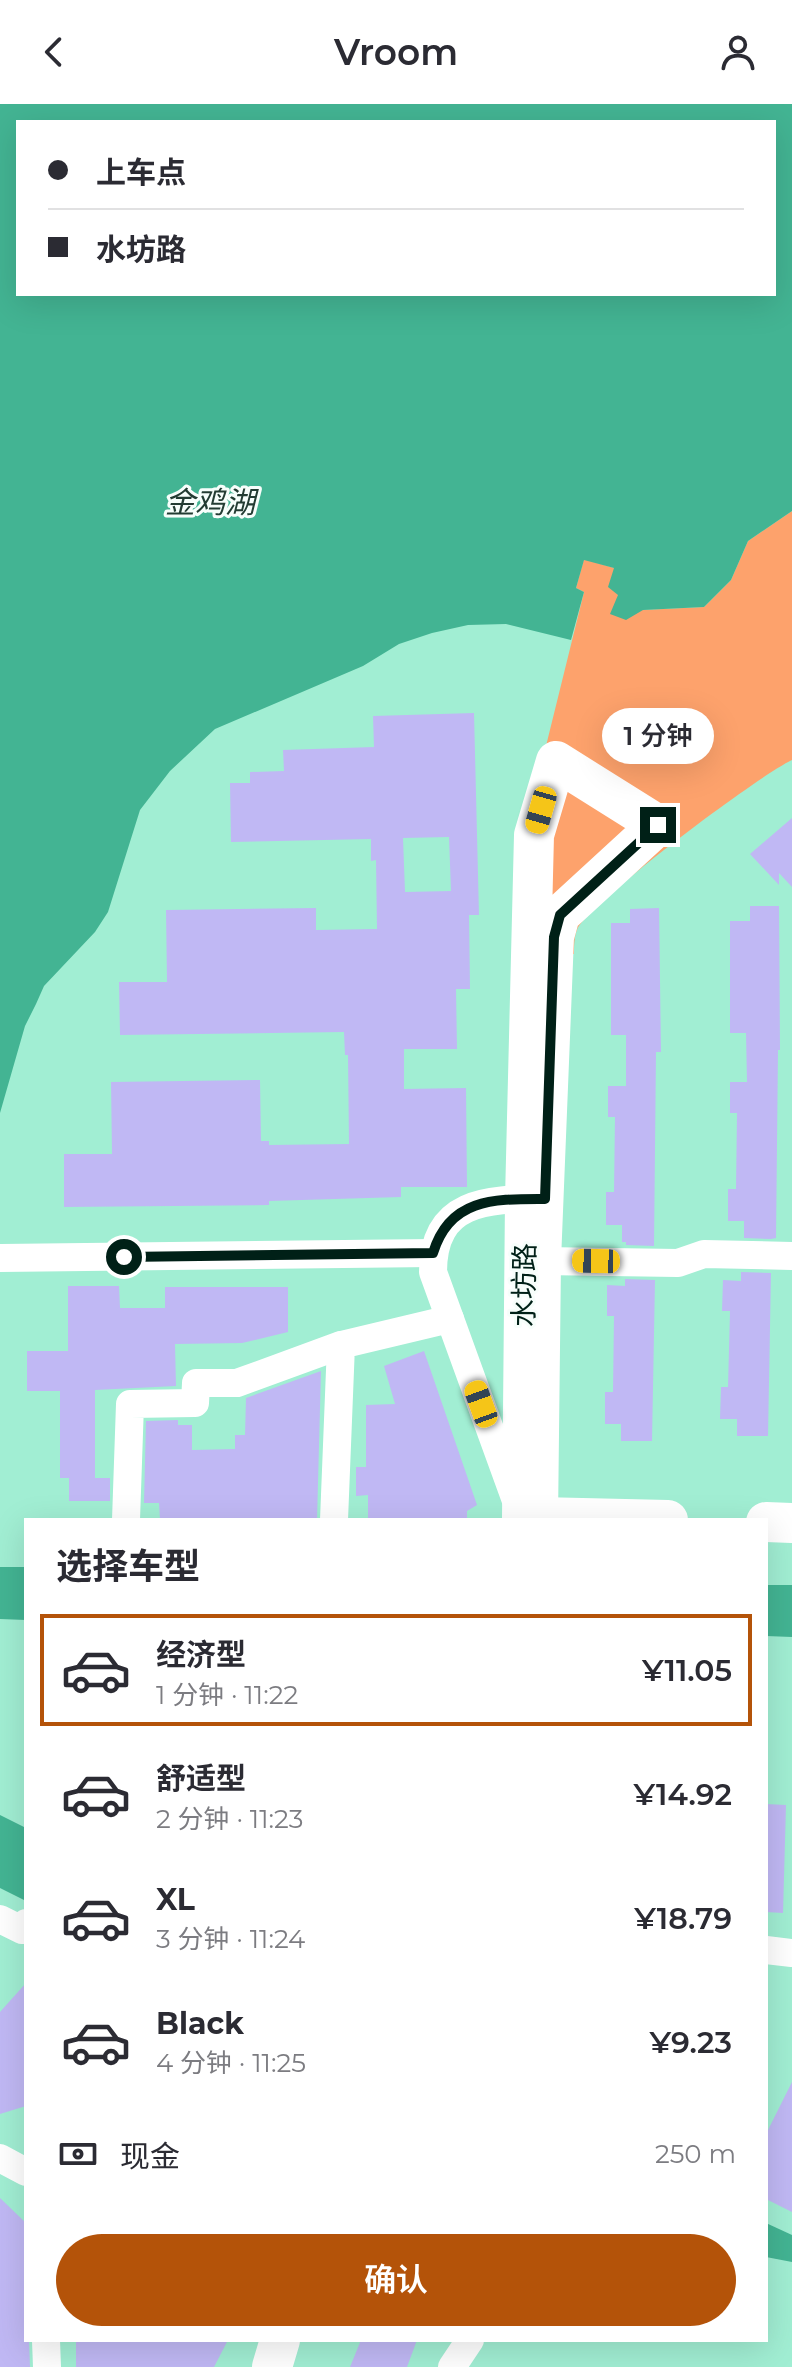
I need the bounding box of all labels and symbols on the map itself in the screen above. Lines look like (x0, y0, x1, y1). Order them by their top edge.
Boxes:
water label: 金鸡湖 (165, 484, 259, 521)
callout: 1 分钟 (602, 709, 714, 765)
car (523, 784, 559, 836)
route end (640, 807, 676, 843)
route start (106, 1239, 142, 1275)
street label: 水坊路 (506, 1243, 542, 1327)
car (572, 1249, 620, 1273)
car (462, 1377, 500, 1431)

